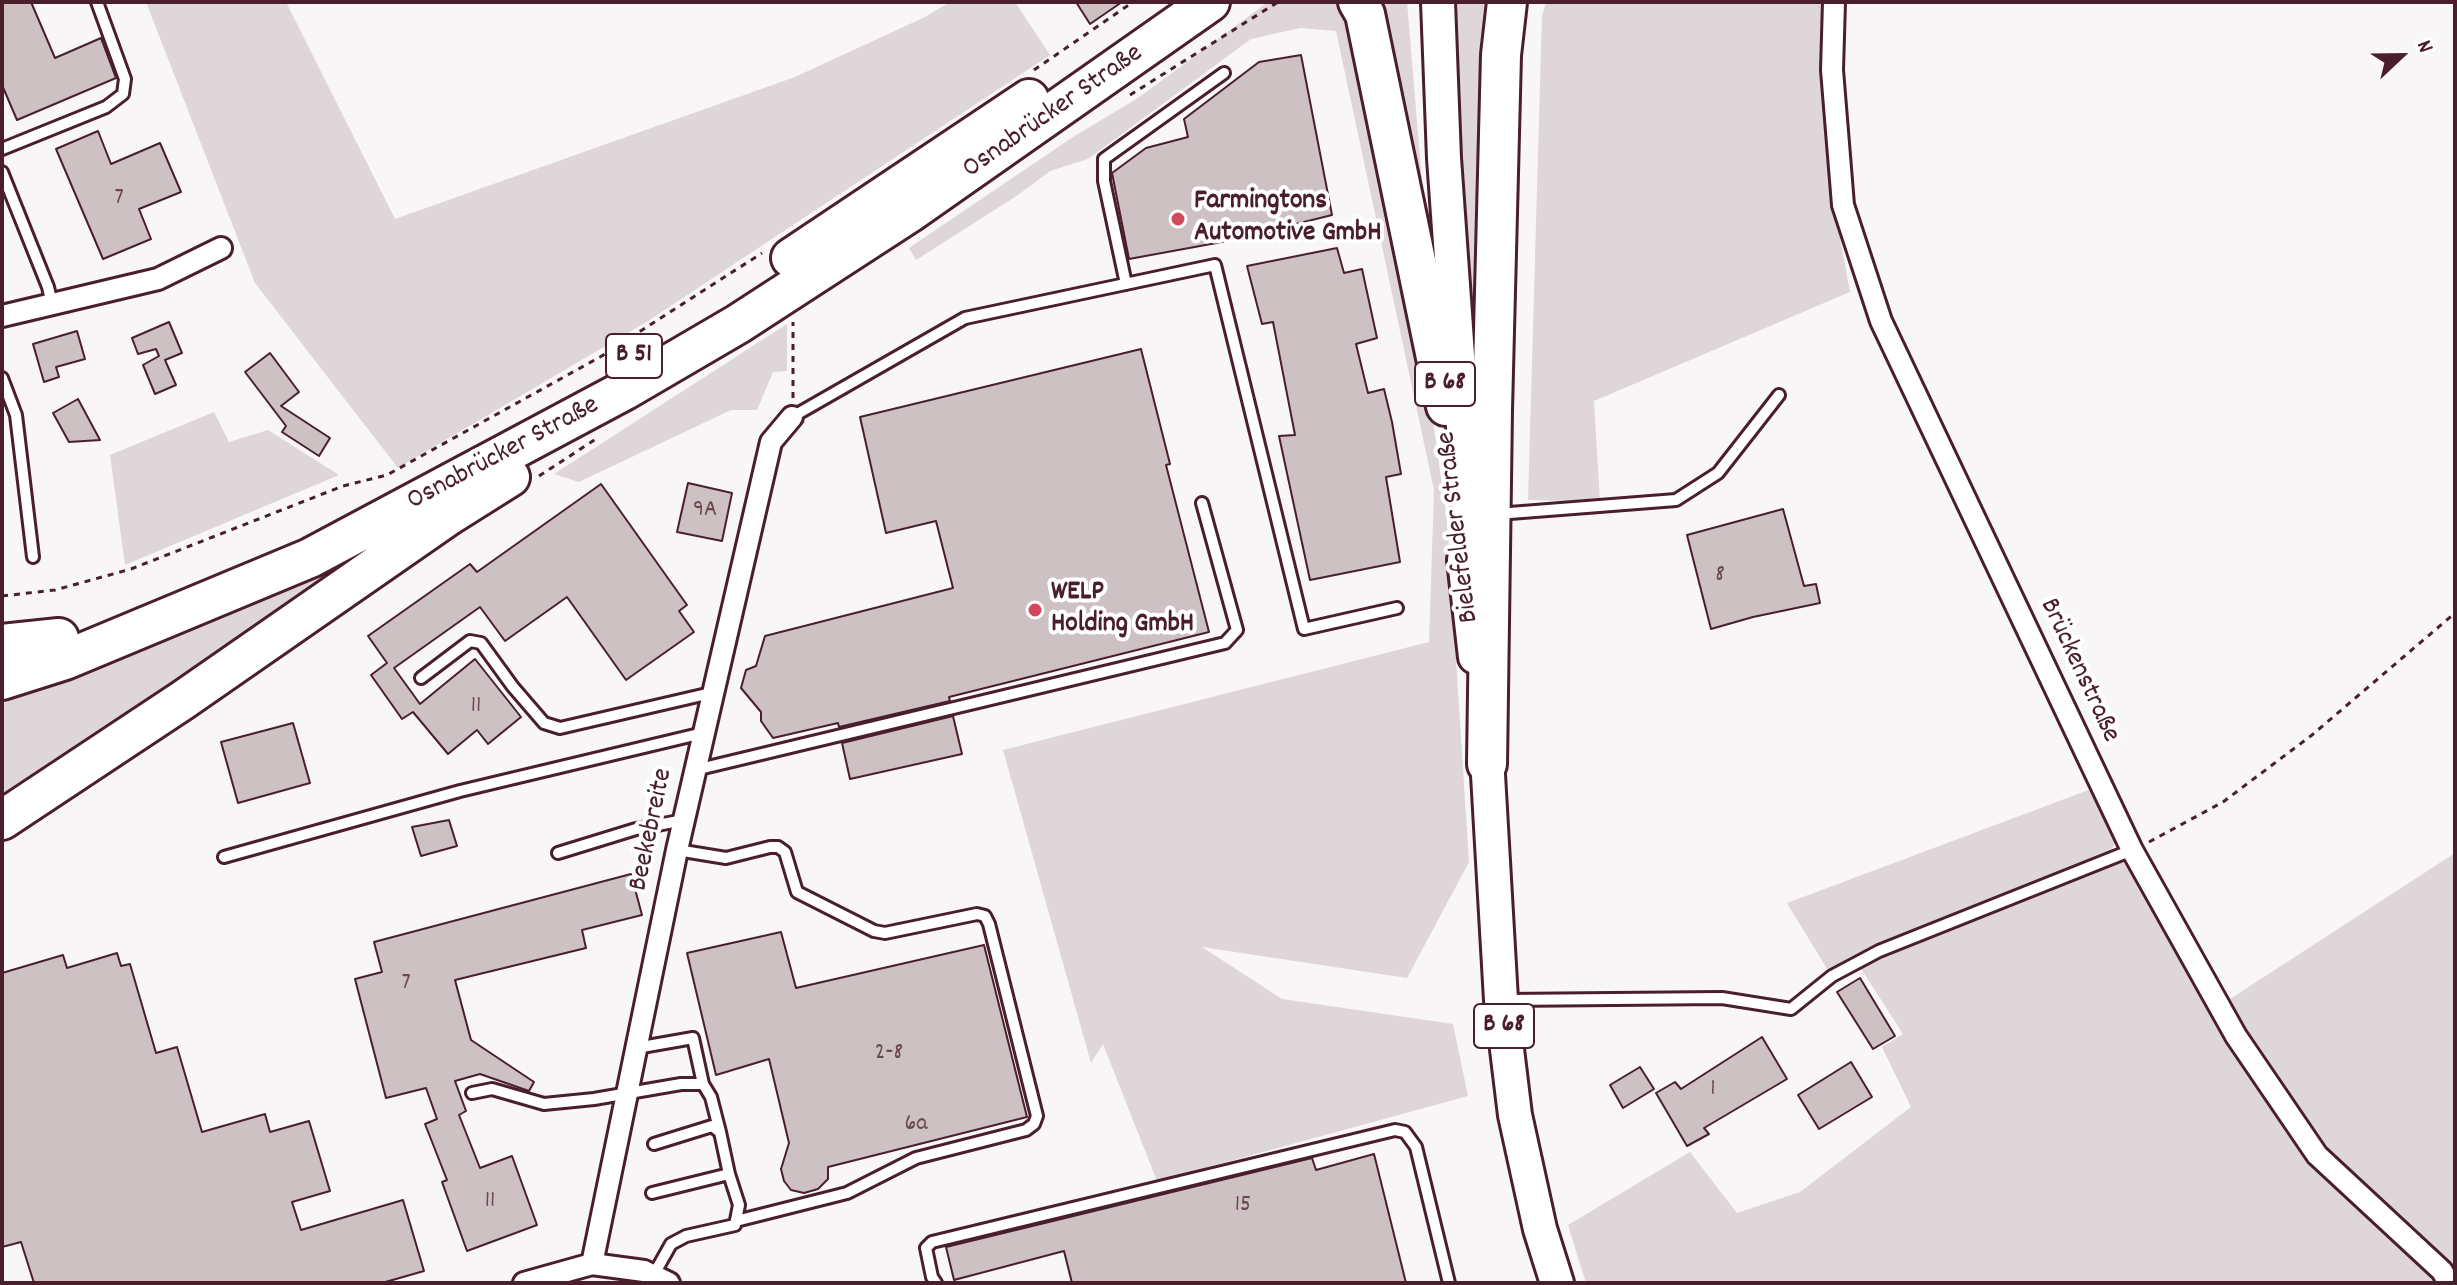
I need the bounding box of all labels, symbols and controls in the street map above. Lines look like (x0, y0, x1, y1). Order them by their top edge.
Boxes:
north arrow (2361, 16, 2441, 96)
text: N (2407, 36, 2440, 58)
street label: Osnabrücker Straße (957, 38, 1151, 188)
house number: 7 (114, 186, 124, 214)
place label: Farmingtons Automotive GmbH (1194, 186, 1382, 252)
marker: Farmingtons Automotive GmbH (1169, 210, 1187, 228)
road number: B 51 (606, 334, 662, 378)
road number: B 68 (1415, 362, 1475, 406)
street label: Osnabrücker Straße (402, 390, 606, 520)
street label: Bielefelder Straße (1432, 429, 1488, 625)
house number: 9A (693, 498, 717, 526)
house number: 8 (1715, 563, 1725, 591)
place label: WELP Holding GmbH (1051, 577, 1194, 643)
street label: Brückenstraße (2030, 594, 2126, 748)
marker: WELP Holding GmbH (1026, 601, 1044, 619)
house number: 11 (471, 694, 481, 722)
street label: Beekebreite (624, 766, 682, 894)
house number: 7 (401, 971, 411, 999)
road number: B 68 (1474, 1004, 1534, 1048)
house number: 2-8 (875, 1041, 903, 1069)
house number: 1 (1710, 1077, 1716, 1105)
house number: 6a (904, 1112, 928, 1140)
house number: 11 (485, 1189, 495, 1217)
house number: 15 (1235, 1193, 1251, 1221)

